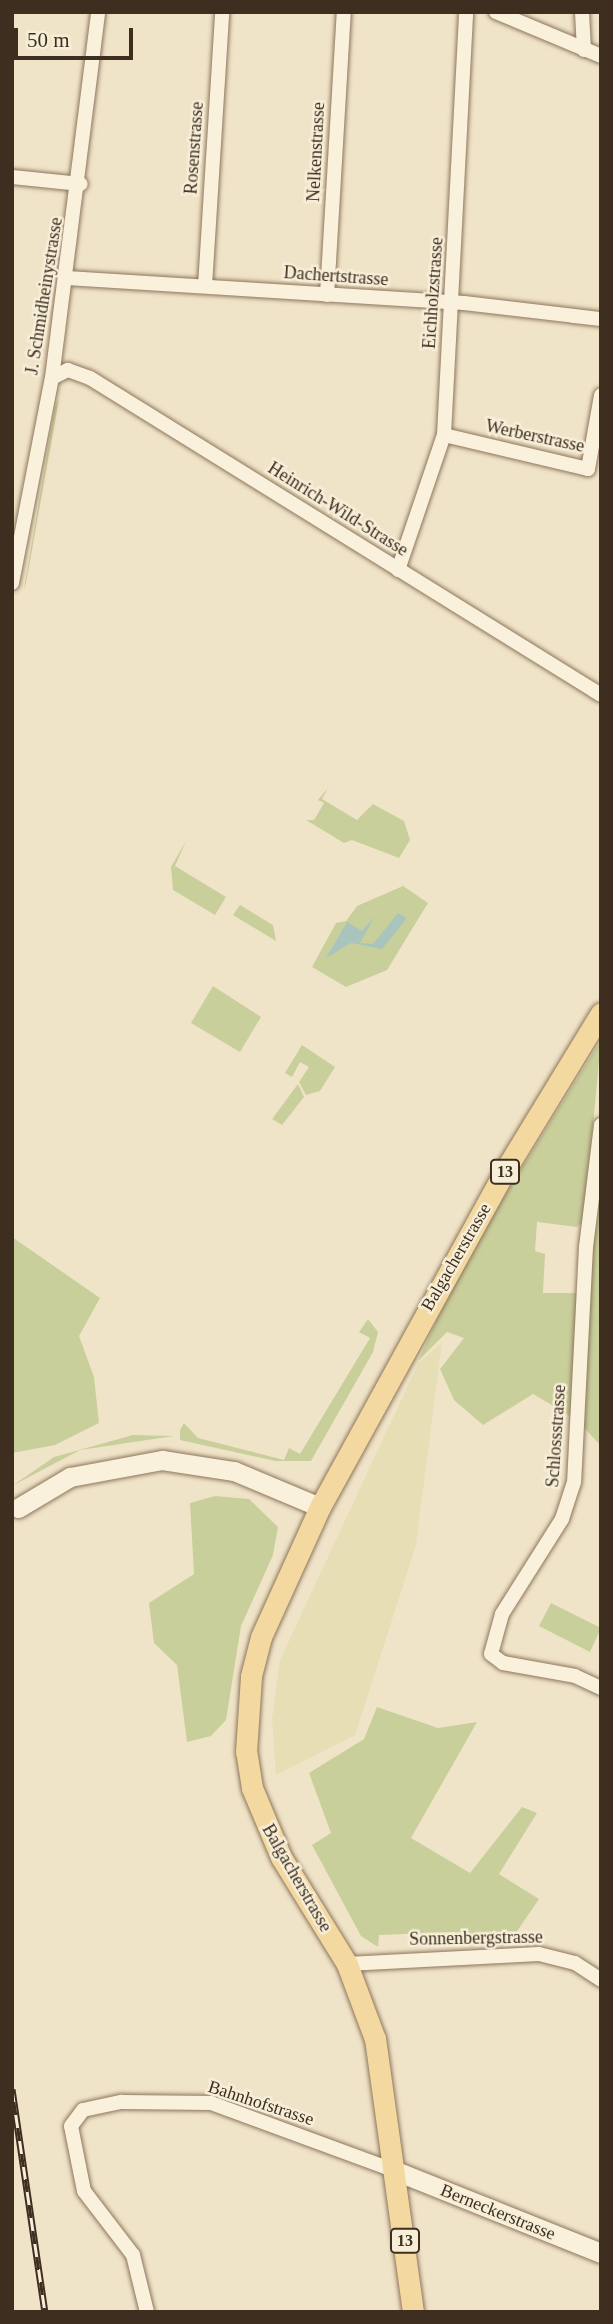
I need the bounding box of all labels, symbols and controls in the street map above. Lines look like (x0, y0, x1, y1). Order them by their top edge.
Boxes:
scale bar (18, 14, 136, 58)
text: 50 m (27, 28, 70, 52)
street label: Rosenstrasse (180, 101, 208, 195)
street label: Nelkenstrasse (303, 102, 329, 202)
street label: J. Schmidheinystrasse (21, 216, 67, 376)
street label: Eichholzstrasse (418, 236, 448, 350)
street label: Dachertstrasse (283, 262, 389, 290)
street label: Werberstrasse (484, 415, 586, 457)
street label: Heinrich-Wild-Strasse (264, 457, 412, 561)
road number: 13 (489, 1160, 521, 1184)
street label: Balgacherstrasse (416, 1199, 496, 1315)
street label: Schlossstrasse (542, 1384, 570, 1488)
street label: Balgacherstrasse (257, 1820, 337, 1936)
street label: Sonnenbergstrasse (409, 1926, 543, 1950)
street label: Bahnhofstrasse (205, 2076, 317, 2130)
street label: Berneckerstrasse (437, 2179, 559, 2245)
road number: 13 (389, 2228, 421, 2254)

